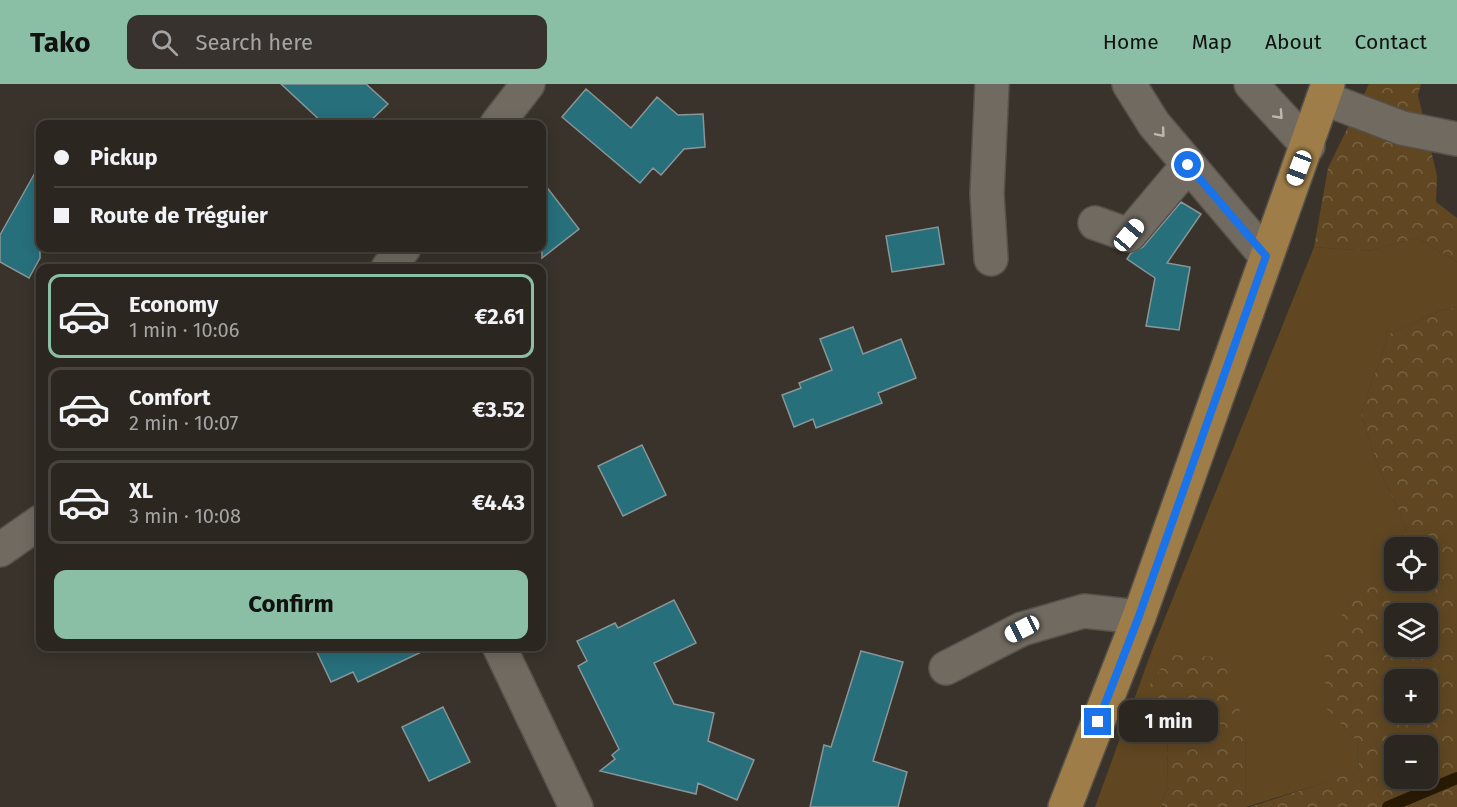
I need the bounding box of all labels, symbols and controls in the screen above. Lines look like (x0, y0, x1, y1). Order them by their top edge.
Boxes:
search box (127, 15, 547, 69)
text: Tako (30, 26, 91, 59)
icon: search (148, 26, 181, 59)
text: Search here (196, 29, 313, 56)
text: Home (1103, 29, 1159, 55)
text: Map (1192, 29, 1232, 55)
text: About (1265, 29, 1322, 55)
text: Contact (1355, 29, 1427, 55)
one-way arrow (1272, 109, 1283, 119)
one-way arrow (1154, 126, 1165, 137)
text: Pickup (90, 144, 158, 171)
car (1284, 148, 1314, 188)
route start (1174, 151, 1201, 178)
text: Route de Tréguier (90, 202, 268, 229)
car (1111, 215, 1147, 255)
icon: car (57, 289, 111, 343)
text: Economy (129, 291, 218, 318)
text: €2.61 (474, 303, 525, 330)
text: 1 min · 10:06 (129, 318, 239, 342)
icon: car (57, 382, 111, 436)
text: Comfort (129, 384, 210, 411)
text: €3.52 (472, 396, 525, 423)
text: 2 min · 10:07 (129, 411, 238, 435)
icon: car (57, 475, 111, 529)
text: XL (129, 477, 153, 504)
text: €4.43 (472, 489, 525, 516)
text: 3 min · 10:08 (129, 504, 241, 528)
map controls (1384, 537, 1438, 789)
button: locate (1384, 537, 1438, 591)
button: Confirm (54, 570, 528, 639)
button: layers (1384, 603, 1438, 657)
car (1002, 613, 1042, 645)
button: + (1384, 669, 1438, 723)
callout: 1 min (1119, 701, 1218, 743)
route end (1084, 708, 1111, 735)
text: 1 min (1144, 709, 1193, 733)
button: − (1384, 735, 1438, 789)

